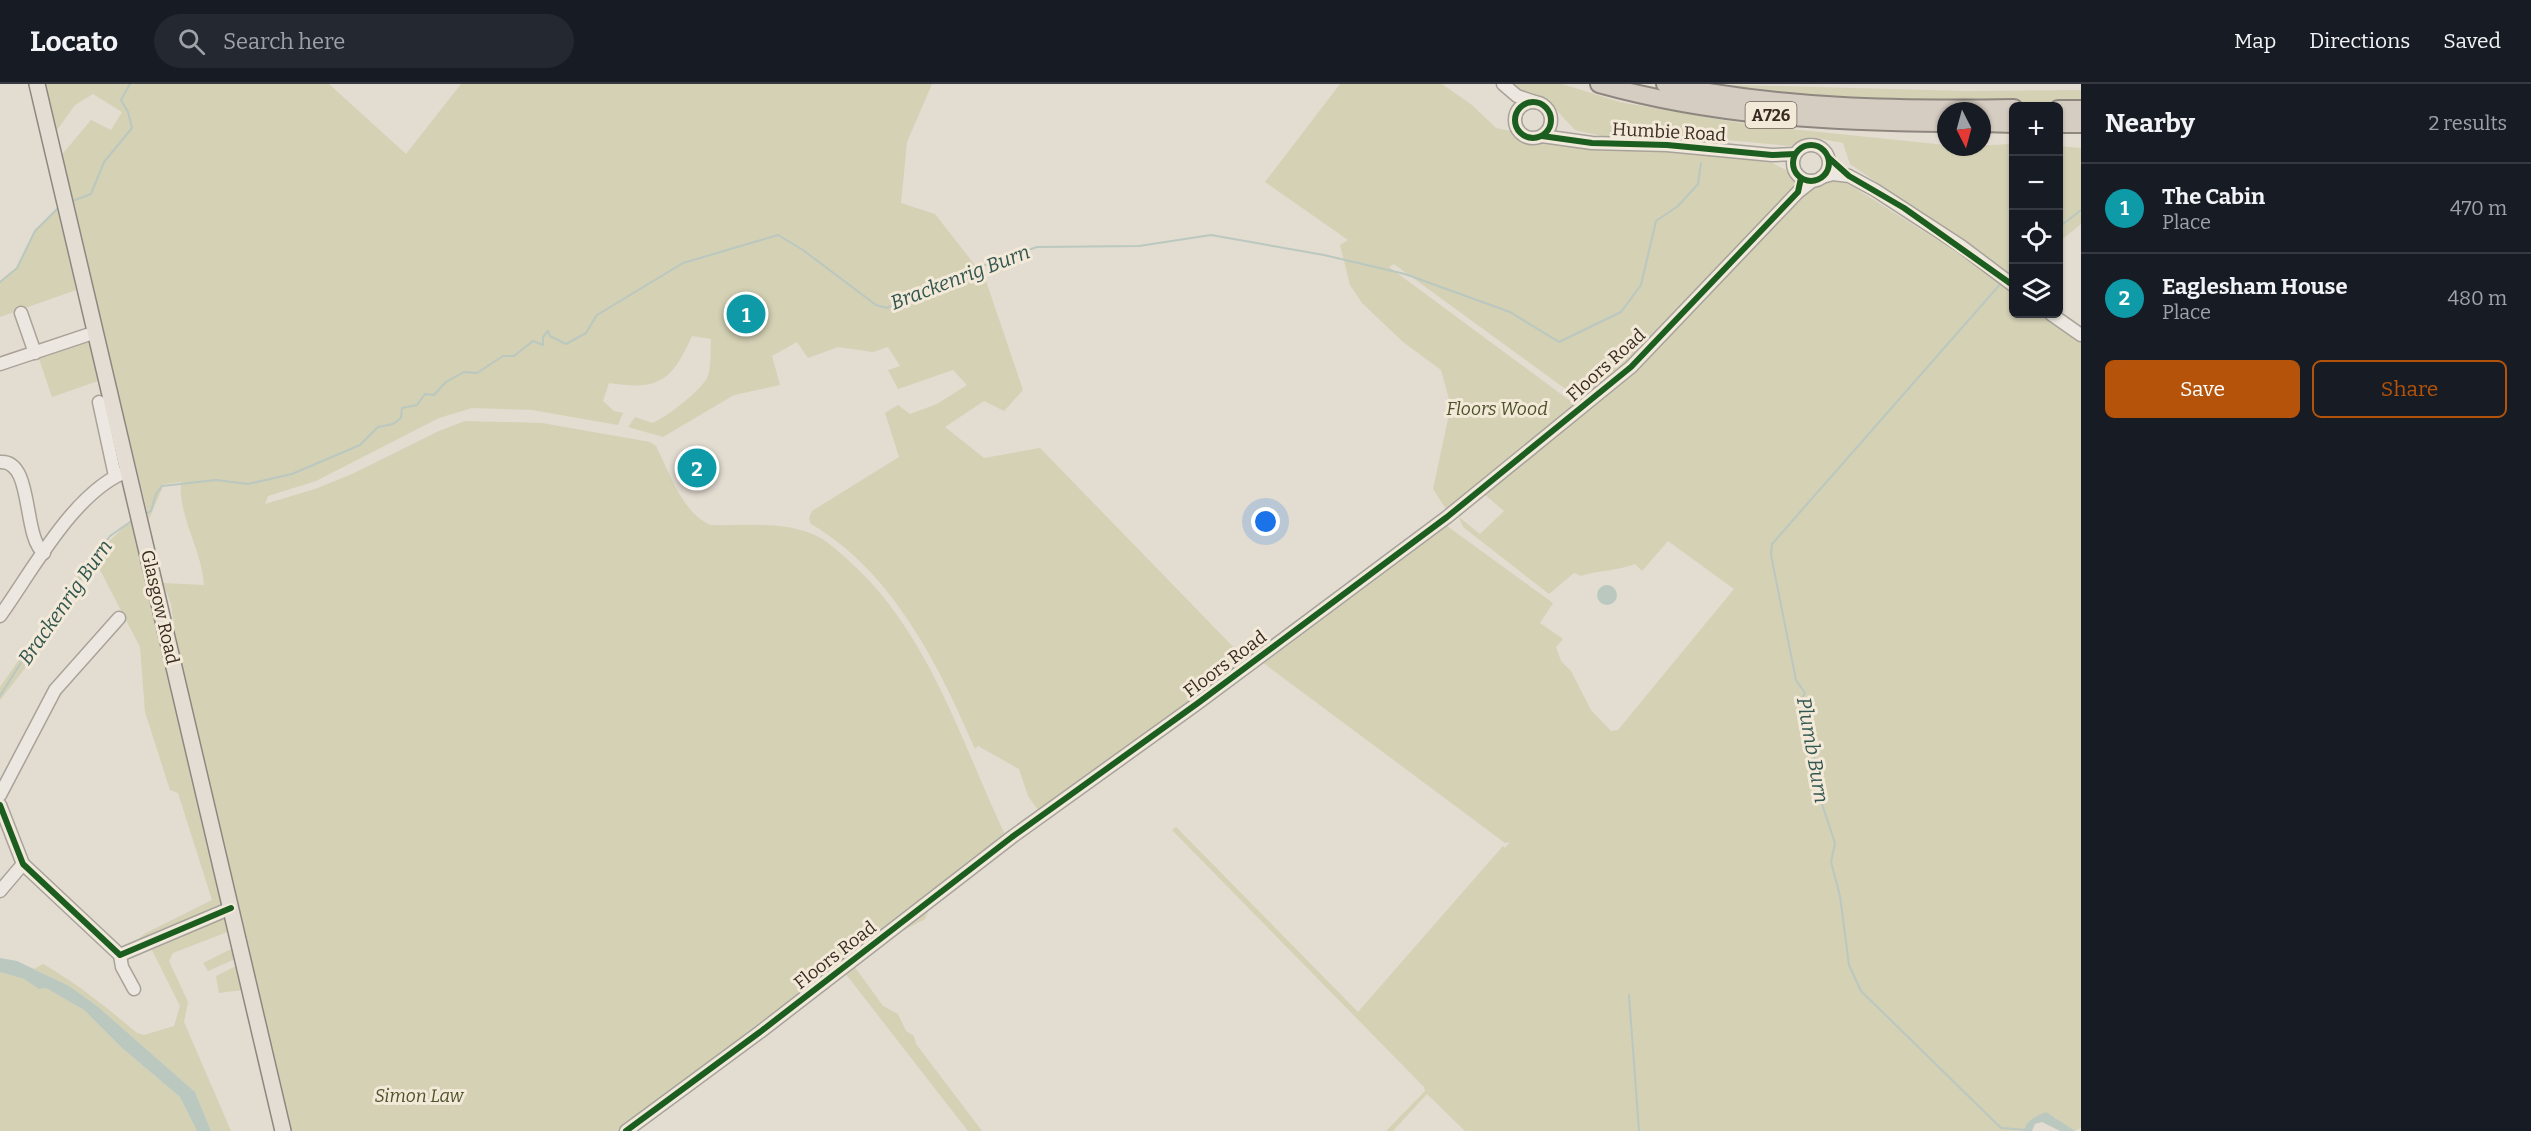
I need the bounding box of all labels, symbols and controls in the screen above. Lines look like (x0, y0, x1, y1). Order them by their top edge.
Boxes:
search box (154, 14, 574, 68)
text: Locato (30, 25, 118, 58)
icon: search (175, 25, 208, 58)
text: Search here (223, 28, 345, 55)
text: Map (2234, 28, 2276, 54)
text: Directions (2309, 28, 2410, 54)
text: Saved (2443, 28, 2501, 54)
road number: A726 (1746, 102, 1796, 128)
north arrow (1937, 102, 1991, 156)
map controls (2009, 102, 2063, 318)
button: + (2009, 102, 2063, 156)
text: Nearby (2105, 108, 2195, 139)
text: 2 results (2428, 111, 2507, 135)
street label: Humbie Road (1611, 118, 1727, 146)
button: − (2009, 156, 2063, 210)
text: The Cabin (2162, 183, 2265, 210)
text: 1 (2120, 196, 2129, 220)
text: 470 m (2450, 196, 2507, 220)
button: locate (2009, 210, 2063, 264)
text: Place (2162, 210, 2211, 234)
water label: Brackenrig Burn (887, 239, 1033, 315)
button: layers (2009, 264, 2063, 318)
text: Eaglesham House (2162, 273, 2347, 300)
text: 2 (2119, 286, 2130, 310)
text: 480 m (2447, 286, 2507, 310)
pin: 1 (726, 292, 766, 336)
text: Place (2162, 300, 2211, 324)
street label: Floors Road (1562, 324, 1650, 406)
button: Save (2105, 360, 2300, 418)
button: Share (2312, 360, 2507, 418)
park label: Floors Wood (1446, 398, 1548, 420)
pin: 2 (678, 446, 716, 490)
your location (1251, 507, 1280, 536)
water label: Brackenrig Burn (13, 535, 117, 669)
street label: Glasgow Road (136, 548, 184, 667)
street label: Floors Road (1179, 626, 1271, 702)
water label: Plumb Burn (1792, 695, 1834, 805)
street label: Floors Road (790, 916, 881, 994)
park label: Simon Law (374, 1085, 465, 1107)

